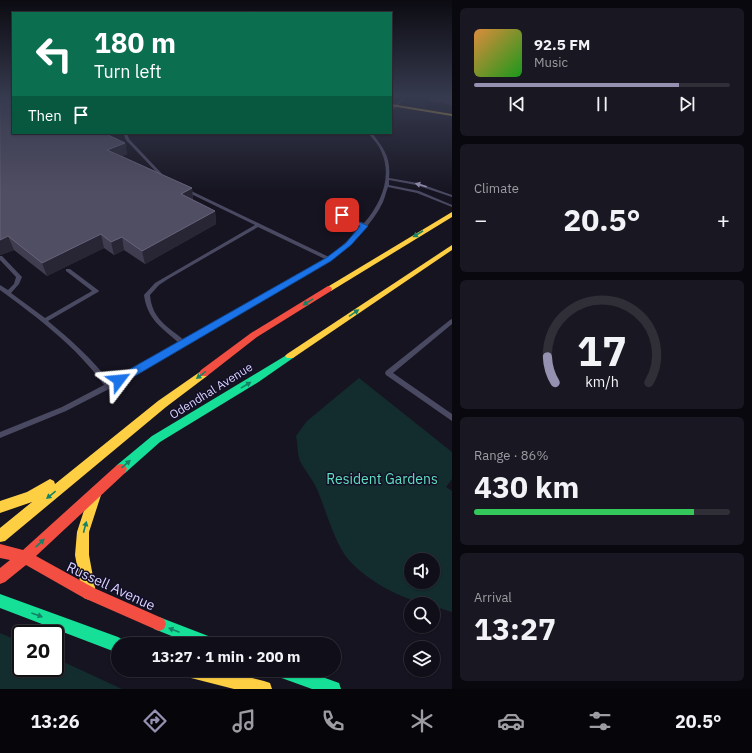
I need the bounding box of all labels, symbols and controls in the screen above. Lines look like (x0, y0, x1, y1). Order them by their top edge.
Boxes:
text: 180 m (94, 24, 176, 61)
icon: left (28, 28, 80, 80)
text: 92.5 FM (534, 35, 590, 54)
text: Music (534, 54, 568, 71)
text: Turn left (94, 60, 162, 83)
icon: previous (506, 93, 528, 115)
icon: pause (591, 93, 613, 115)
icon: next (676, 93, 698, 115)
icon: arrive (70, 104, 92, 126)
text: Then (28, 106, 62, 125)
text: Climate (474, 180, 519, 197)
one-way arrow (415, 182, 427, 188)
pin (325, 198, 359, 232)
text: 20.5° (563, 200, 641, 239)
icon: arrive (331, 204, 353, 226)
text: − (474, 205, 487, 234)
text: + (717, 205, 730, 234)
one-way arrow (413, 230, 424, 237)
one-way arrow (302, 298, 314, 305)
one-way arrow (349, 309, 359, 317)
text: 17 (577, 322, 627, 376)
position arrow (98, 359, 140, 401)
street label: Odendhal Avenue (166, 359, 255, 422)
one-way arrow (195, 371, 206, 379)
text: km/h (585, 371, 619, 390)
one-way arrow (240, 381, 252, 388)
text: Range · 86% (474, 447, 548, 464)
one-way arrow (121, 460, 132, 469)
text: 430 km (474, 467, 579, 506)
park label: Resident Gardens (326, 470, 438, 488)
one-way arrow (45, 491, 56, 499)
one-way arrow (82, 521, 88, 534)
one-way arrow (35, 538, 45, 548)
map controls (404, 553, 440, 677)
button: sound (404, 553, 440, 589)
street label: Russell Avenue (64, 558, 158, 615)
text: Arrival (474, 589, 512, 606)
button: search (404, 597, 440, 633)
text: 13:27 (474, 609, 556, 648)
one-way arrow (31, 612, 43, 618)
speed limit sign: 20 (12, 625, 64, 677)
one-way arrow (168, 627, 180, 633)
button: layers (404, 641, 440, 677)
text: 13:27 · 1 min · 200 m (152, 647, 300, 666)
icon: directions (141, 707, 169, 735)
icon: music (230, 707, 258, 735)
icon: phone (319, 707, 347, 735)
icon: climate (408, 707, 436, 735)
icon: car (497, 707, 525, 735)
icon: filters (586, 707, 614, 735)
text: 13:26 (31, 710, 80, 733)
text: 20.5° (675, 710, 721, 733)

